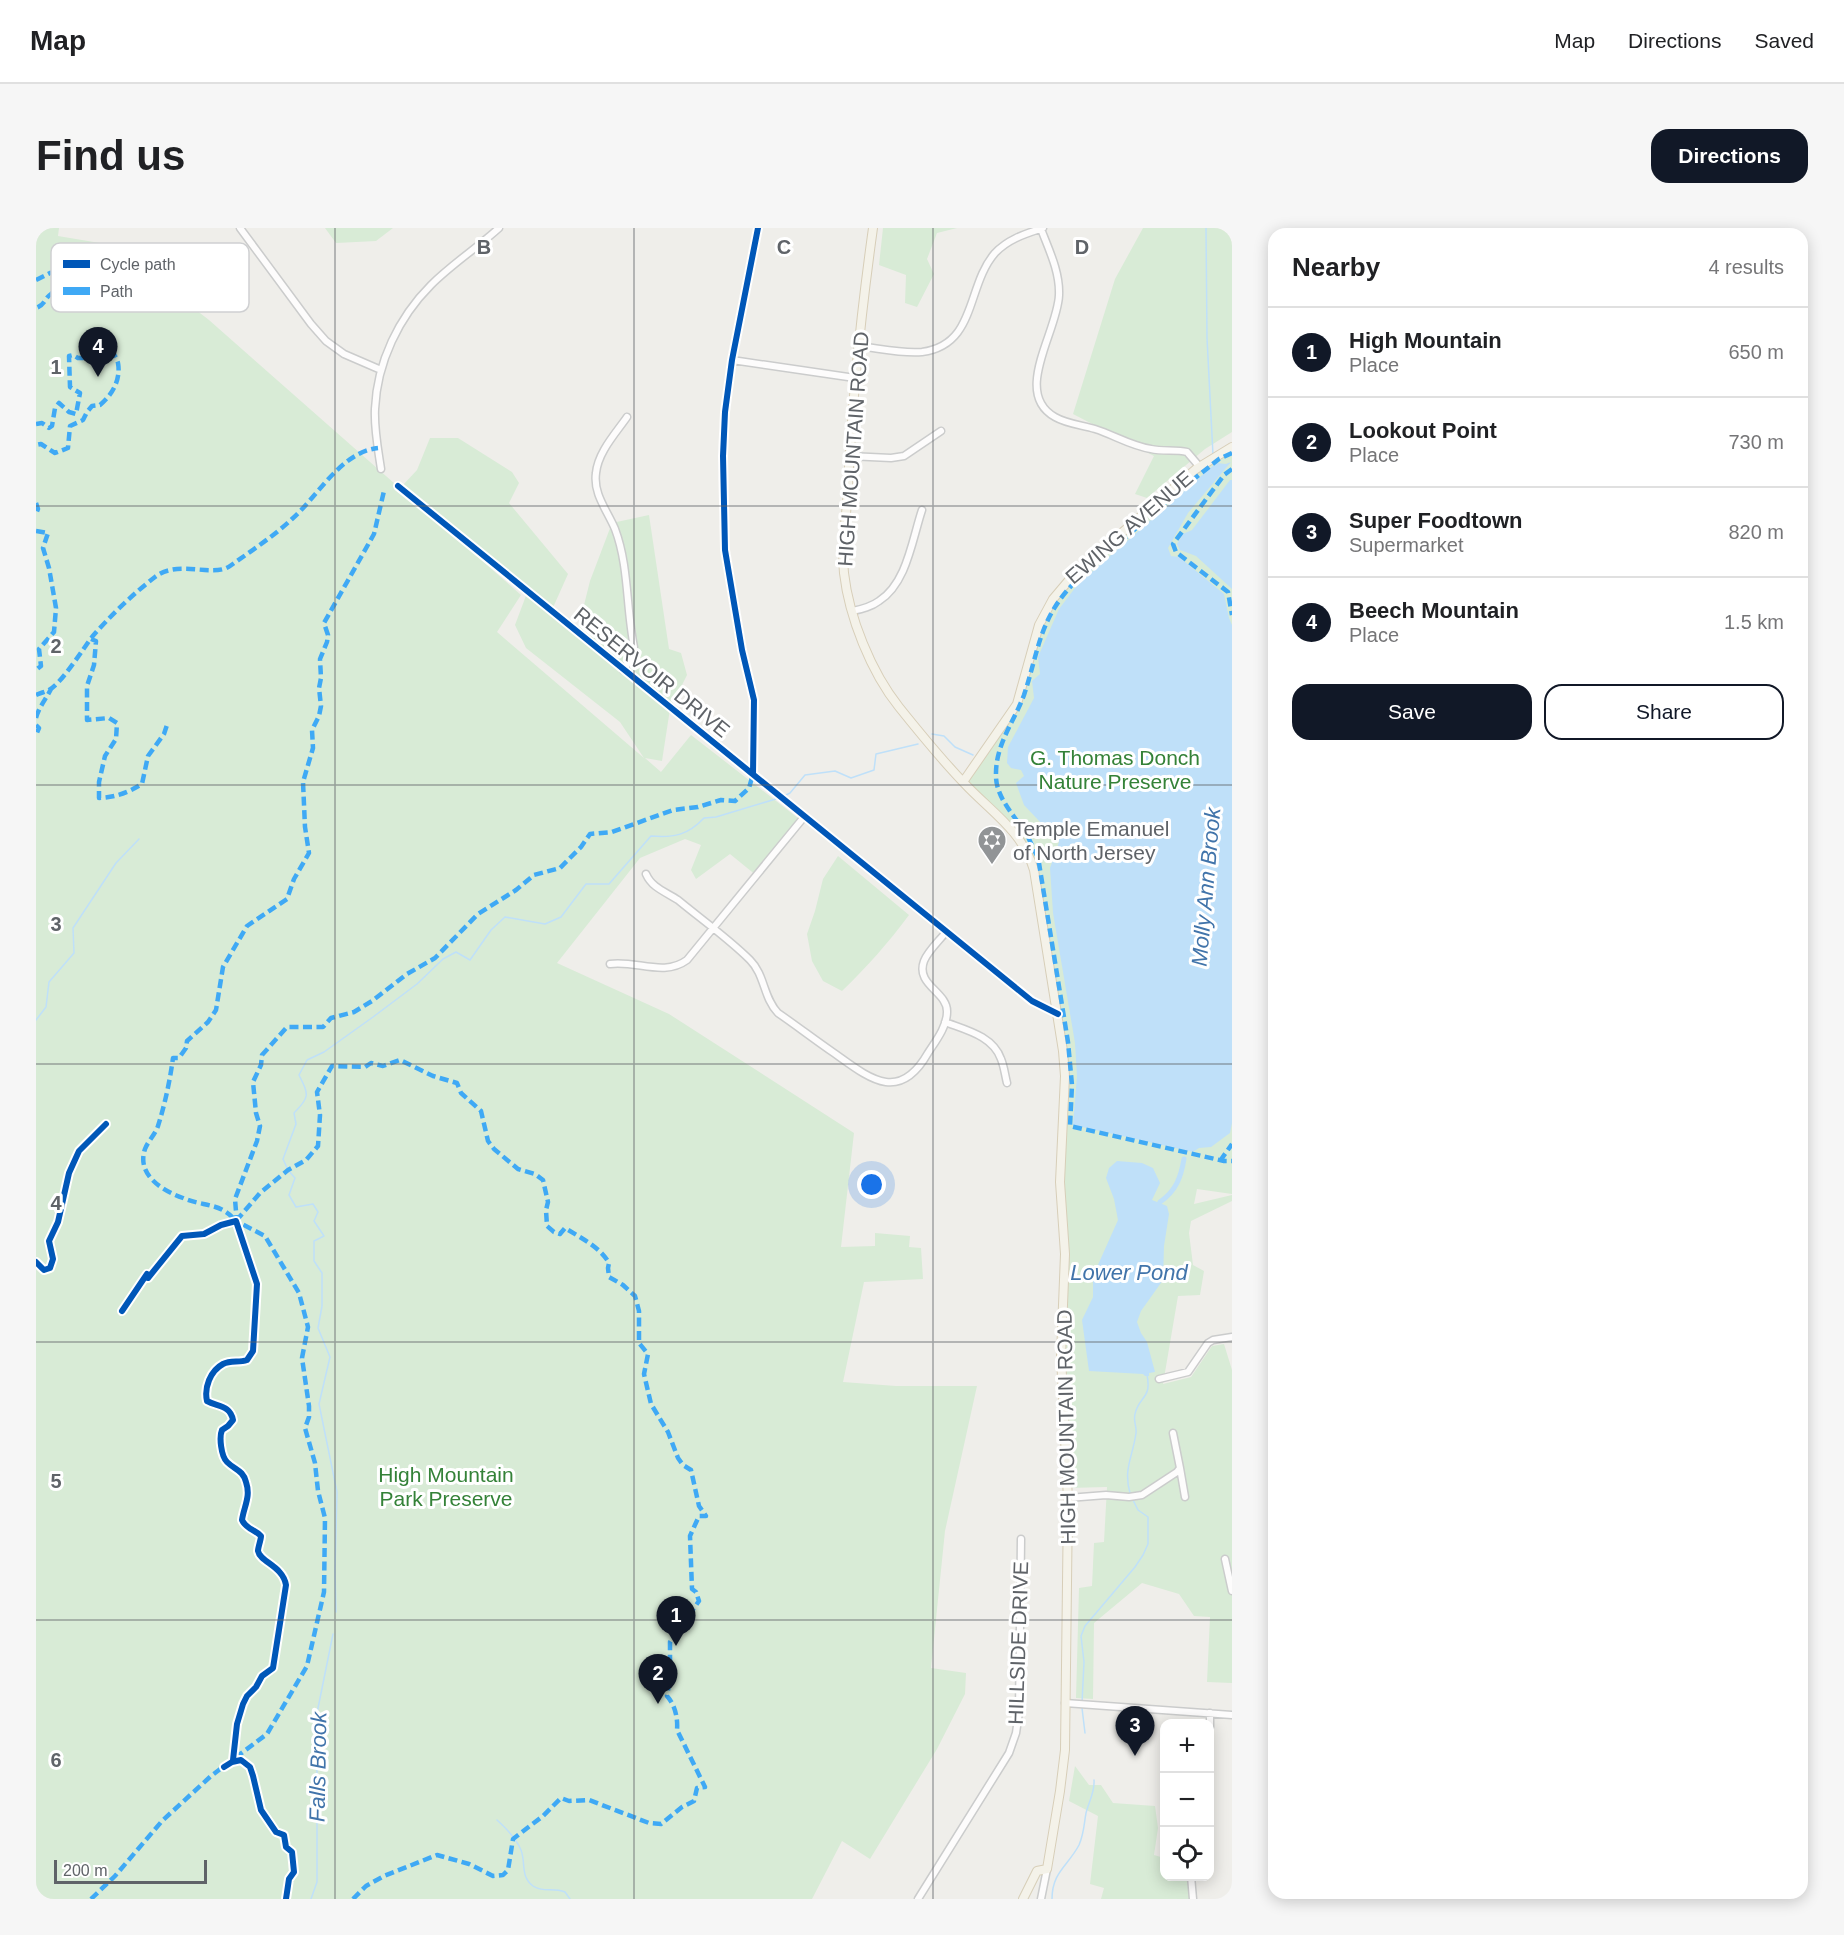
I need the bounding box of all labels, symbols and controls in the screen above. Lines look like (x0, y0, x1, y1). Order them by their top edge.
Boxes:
text: Map (30, 25, 86, 56)
text: Map (1554, 29, 1595, 52)
text: Directions (1628, 29, 1721, 52)
text: Saved (1754, 29, 1814, 52)
button: Directions (1651, 129, 1808, 183)
text: Find us (36, 132, 185, 179)
text: B (477, 236, 491, 258)
text: C (777, 236, 791, 258)
text: D (1075, 236, 1089, 258)
legend (51, 243, 249, 312)
text: Nearby (1292, 252, 1380, 282)
text: Cycle path (100, 256, 176, 273)
text: 4 results (1708, 256, 1784, 278)
text: Path (100, 283, 133, 300)
pin: 4 (78, 328, 118, 377)
text: High Mountain (1349, 328, 1502, 353)
street label: HIGH MOUNTAIN ROAD (833, 331, 873, 567)
text: 1 (1306, 341, 1317, 363)
text: 650 m (1728, 341, 1784, 363)
text: Place (1349, 354, 1399, 376)
text: 1 (50, 356, 62, 378)
text: Lookout Point (1349, 418, 1497, 443)
text: 2 (1306, 431, 1317, 453)
text: 730 m (1728, 431, 1784, 453)
text: Place (1349, 444, 1399, 466)
street label: EWING AVENUE (1061, 466, 1197, 588)
text: Super Foodtown (1349, 508, 1523, 533)
text: 3 (1306, 521, 1317, 543)
text: 820 m (1728, 521, 1784, 543)
text: Supermarket (1349, 534, 1464, 556)
text: Beech Mountain (1349, 598, 1519, 623)
street label: RESERVOIR DRIVE (570, 602, 734, 742)
text: 4 (1306, 611, 1317, 633)
text: 1.5 km (1724, 611, 1784, 633)
text: Place (1349, 624, 1399, 646)
text: 2 (50, 635, 62, 657)
button: Save (1292, 684, 1532, 740)
button: Share (1544, 684, 1784, 740)
park label: G. Thomas Donch Nature Preserve (1030, 746, 1200, 793)
water label: Molly Ann Brook (1187, 806, 1225, 967)
place label: Temple Emanuel of North Jersey (1013, 817, 1169, 864)
synagogue icon: Temple Emanuel of North Jersey (976, 824, 1008, 866)
text: 3 (50, 913, 62, 935)
your location (857, 1170, 886, 1199)
text: 4 (50, 1192, 62, 1214)
water label: Lower Pond (1070, 1260, 1188, 1285)
street label: HIGH MOUNTAIN ROAD (1052, 1309, 1080, 1545)
park label: High Mountain Park Preserve (378, 1463, 514, 1510)
text: 5 (50, 1470, 62, 1492)
street label: HILLSIDE DRIVE (1004, 1561, 1032, 1725)
pin: 1 (656, 1596, 696, 1646)
pin: 2 (638, 1654, 678, 1704)
pin: 3 (1116, 1706, 1154, 1756)
water label: Falls Brook (305, 1711, 331, 1822)
map controls (1160, 1719, 1214, 1881)
button: + (1160, 1719, 1214, 1773)
text: 6 (50, 1749, 62, 1771)
button: − (1160, 1773, 1214, 1827)
button: locate (1160, 1827, 1214, 1881)
scale bar (54, 1857, 207, 1884)
text: 200 m (63, 1862, 107, 1879)

